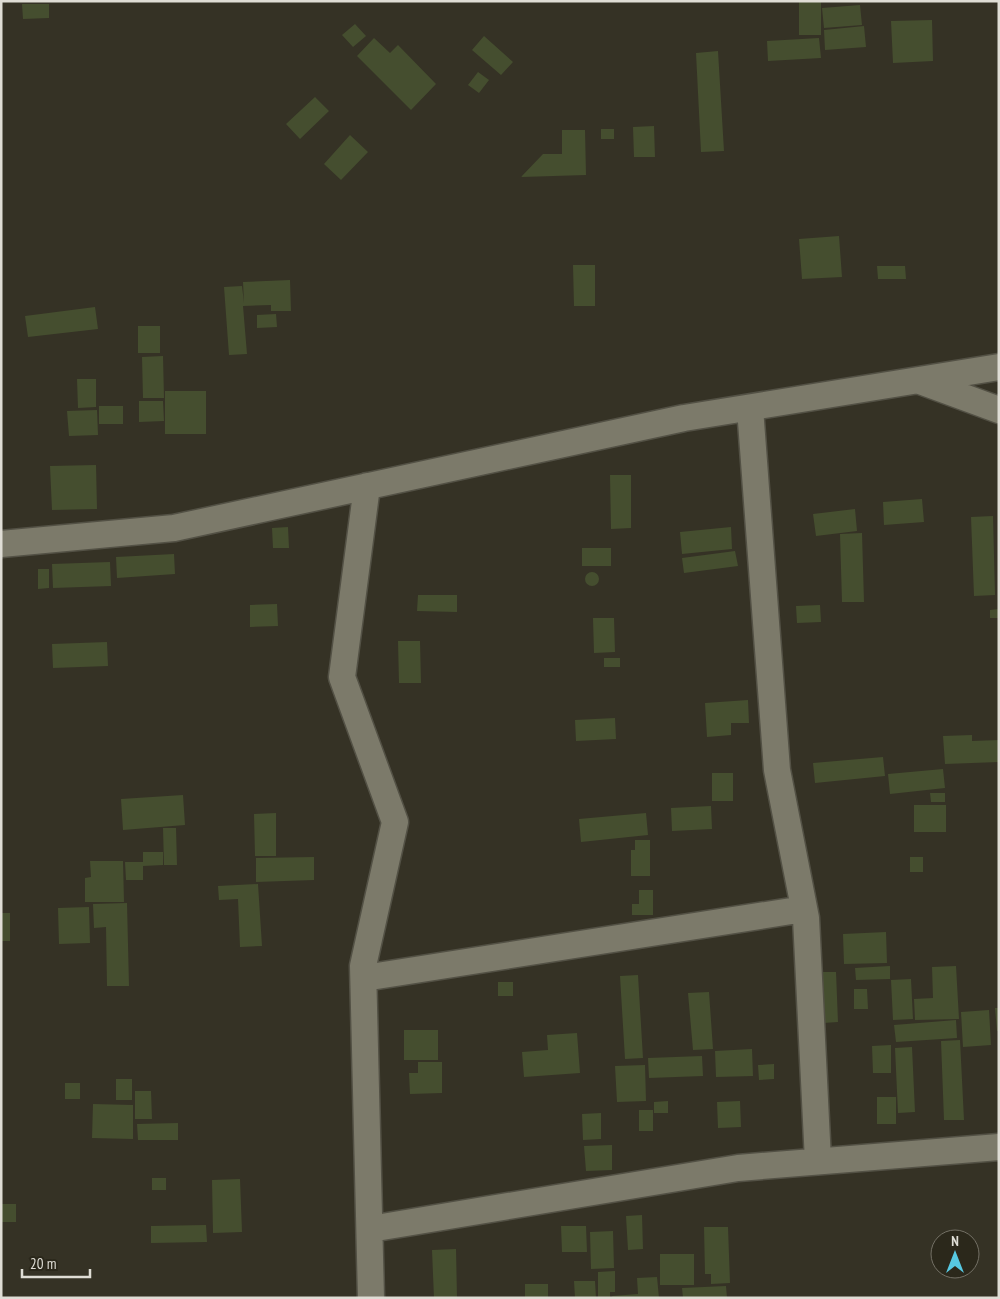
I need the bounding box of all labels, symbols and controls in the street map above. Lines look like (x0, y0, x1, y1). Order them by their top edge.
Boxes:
north arrow (930, 1229, 980, 1279)
text: N (951, 1232, 959, 1250)
scale bar (22, 1246, 90, 1278)
text: 20 m (30, 1254, 56, 1273)

